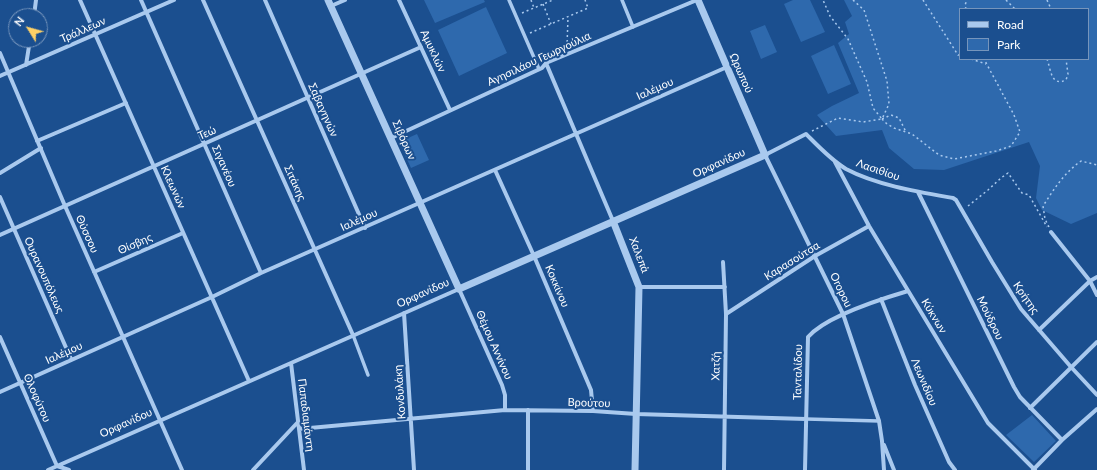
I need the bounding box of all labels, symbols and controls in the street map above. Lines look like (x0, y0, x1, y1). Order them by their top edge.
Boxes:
north arrow (8, 8, 48, 48)
legend (959, 8, 1089, 60)
text: N (11, 14, 27, 28)
street label: Τράλλεων (58, 14, 108, 46)
text: Road (997, 17, 1024, 32)
street label: Αμυκλών (417, 28, 449, 74)
street label: Αγησιλάου Γεωργούλια (485, 29, 593, 89)
text: Park (997, 37, 1020, 52)
street label: Ωρωπού (726, 51, 756, 95)
street label: Ιαλέμου (634, 75, 676, 103)
street label: Σαβαγηνών (305, 81, 341, 139)
street label: Σιβόρων (389, 118, 419, 162)
street label: Τεώ (196, 123, 218, 143)
street label: Σιγανέου (209, 143, 239, 189)
street label: Ορφανίδου (691, 146, 747, 180)
street label: Λασιθίου (855, 156, 901, 184)
street label: Κλεωνών (158, 163, 188, 211)
street label: Σιτάκης (281, 163, 309, 203)
street label: Ιαλέμου (338, 206, 380, 234)
street label: Θύσσου (73, 213, 101, 255)
street label: Θίσβης (116, 231, 154, 257)
street label: Ουρανουπόλεως (21, 235, 67, 315)
street label: Χαλεπά (626, 235, 652, 275)
street label: Καρασούτσα (762, 239, 822, 283)
street label: Κοκκίνου (542, 263, 572, 309)
street label: Oropou (827, 270, 855, 310)
street label: Ορφανίδου (395, 276, 451, 310)
street label: Κρήτης (1010, 279, 1042, 317)
street label: Μούδρου (974, 294, 1006, 342)
street label: Κύκνων (918, 296, 950, 336)
street label: Θέμου Αννίνου (473, 308, 515, 382)
street label: Ιαλέμου (43, 339, 85, 367)
street label: Τανταλίδου (791, 344, 805, 400)
street label: Χατζή (709, 352, 723, 380)
street label: Λεωνιδίου (908, 356, 940, 408)
street label: Κονδυλάκη (392, 364, 408, 420)
street label: Ολοφύτου (20, 372, 54, 424)
street label: Παπαδιαμάντη (295, 378, 317, 452)
street label: Βρούτου (567, 396, 611, 410)
street label: Ορφανίδου (98, 406, 154, 440)

